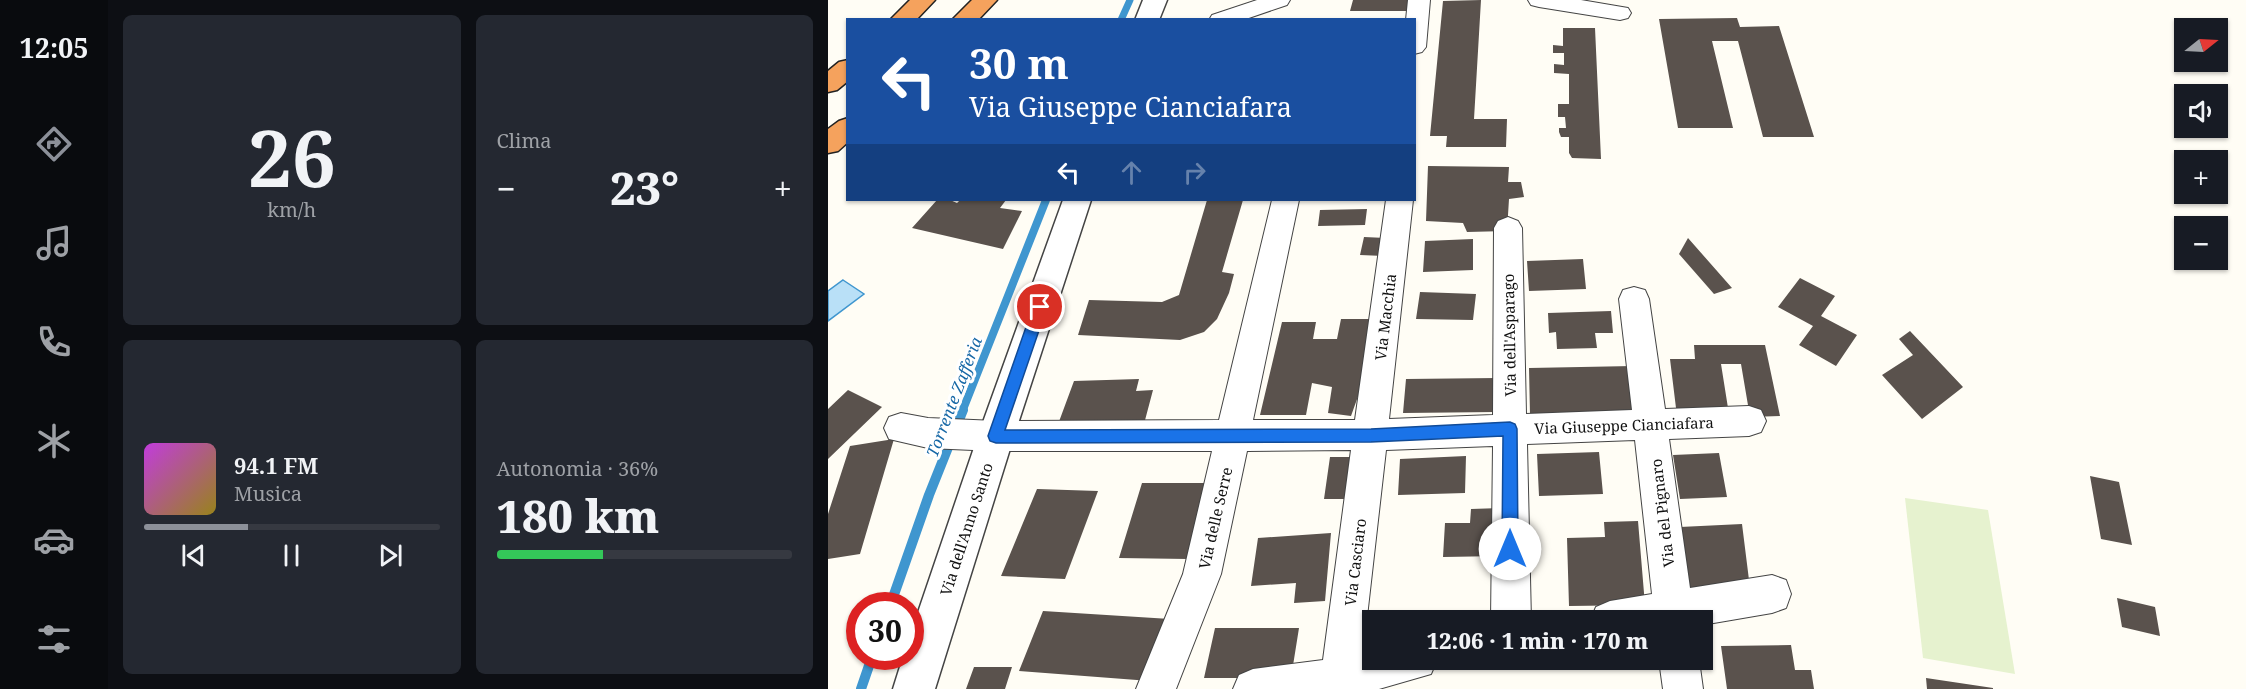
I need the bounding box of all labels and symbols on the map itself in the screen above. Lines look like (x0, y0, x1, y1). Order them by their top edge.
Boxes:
north arrow (2174, 18, 2228, 72)
street label: Via Macchia (1370, 272, 1400, 362)
street label: Via dell'Asparago (1498, 273, 1520, 397)
pin (1014, 281, 1065, 332)
water label: Torrente Zafferia (921, 333, 987, 460)
street label: Via Giuseppe Cianciafara (1534, 412, 1714, 438)
street label: Via del Pignaro (1645, 458, 1679, 568)
street label: Via dell'Anno Santo (935, 460, 997, 598)
street label: Via delle Serre (1194, 465, 1236, 571)
street label: Via Casciaro (1340, 517, 1370, 607)
position arrow (1478, 517, 1542, 581)
speed limit sign: 30 (846, 592, 924, 670)

